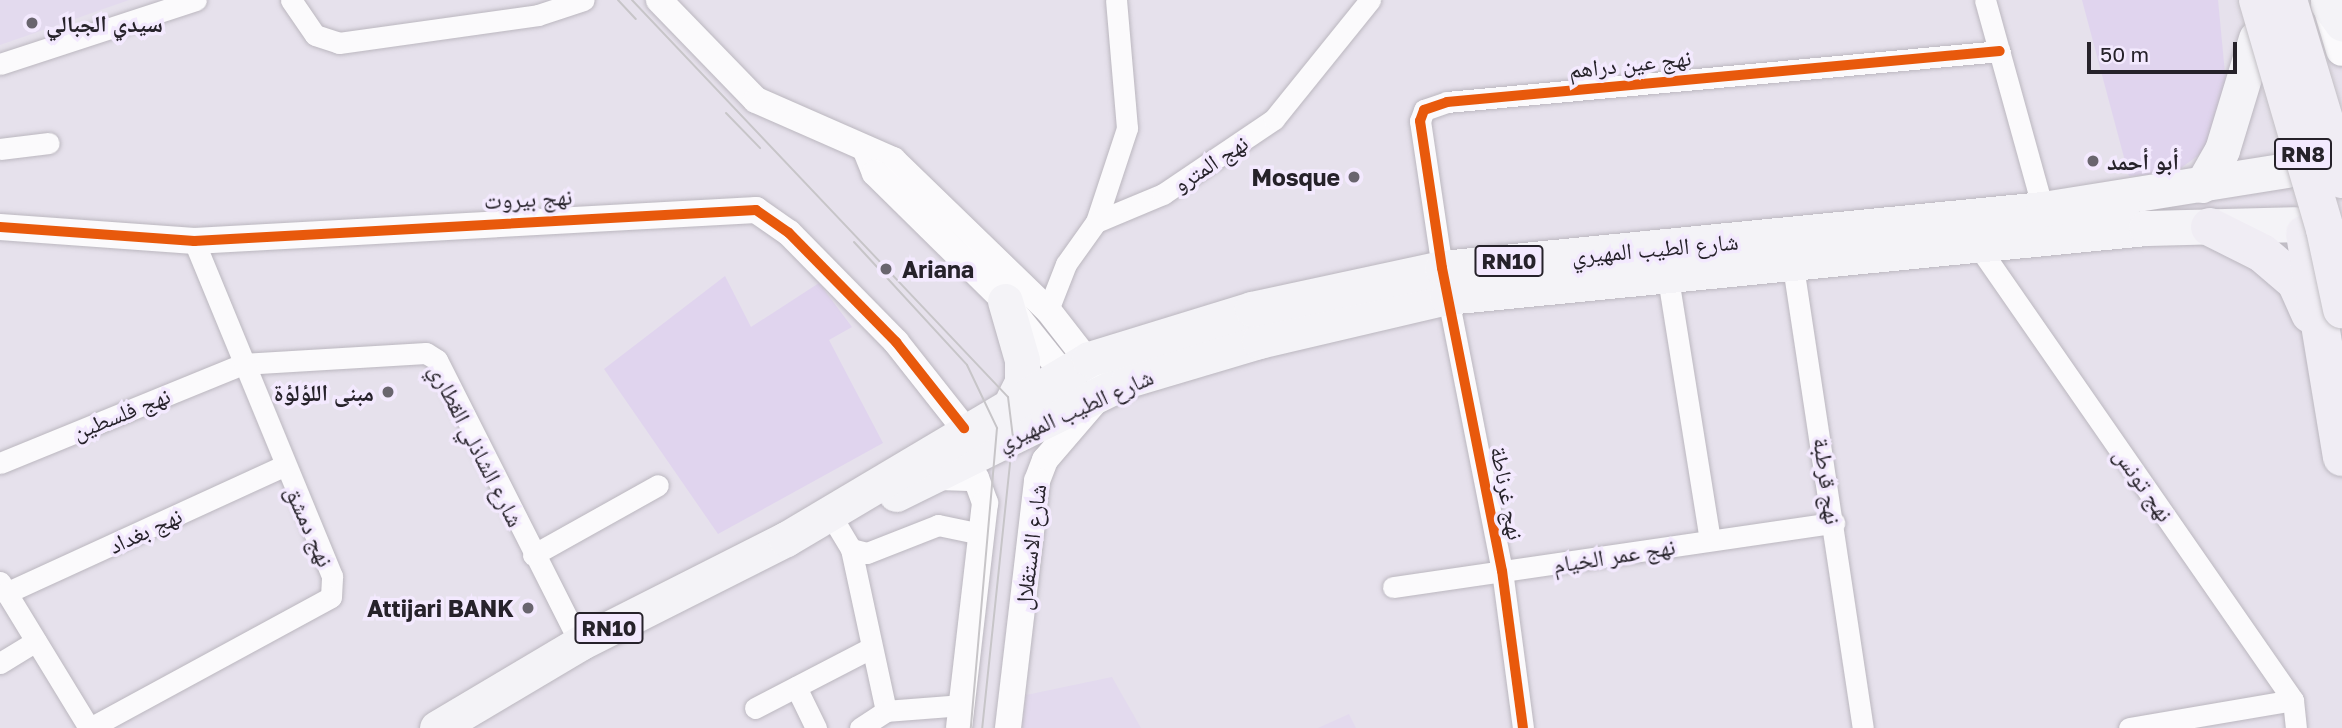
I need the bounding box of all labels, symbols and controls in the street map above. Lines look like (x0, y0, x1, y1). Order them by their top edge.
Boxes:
place label: سيدي الجبالي (46, 9, 163, 37)
marker: سيدي الجبالي (24, 15, 40, 31)
scale bar (2090, 28, 2240, 72)
text: 50 m (2100, 41, 2149, 67)
street label: نهج عين دراهم (1567, 43, 1693, 83)
street label: نهج المترو (1167, 128, 1253, 198)
road number: RN8 (2273, 136, 2333, 172)
place label: أبو أحمد (2107, 147, 2179, 175)
marker: أبو أحمد (2085, 153, 2101, 169)
place label: Mosque (1251, 163, 1340, 191)
marker: Mosque (1346, 169, 1362, 185)
street label: نهج بيروت (483, 182, 573, 214)
street label: شارع الطيب المهيري (1570, 227, 1740, 269)
road number: RN10 (1474, 244, 1544, 278)
place label: Ariana (902, 255, 974, 283)
marker: Ariana (876, 259, 896, 279)
street label: شارع الشاذلي القطاري (424, 359, 530, 531)
street label: شارع الطيب المهيري (993, 362, 1157, 456)
place label: مبنى اللؤلؤة (274, 378, 374, 406)
street label: نهج فلسطين (68, 381, 174, 445)
marker: مبنى اللؤلؤة (380, 384, 396, 400)
street label: نهج قرطبة (1808, 436, 1848, 526)
street label: نهج تونس (2108, 441, 2180, 527)
street label: نهج غرناطة (1485, 444, 1531, 542)
street label: نهج دمشق (280, 481, 340, 571)
street label: شارع الاستقلال (1009, 482, 1051, 612)
street label: نهج بغداد (104, 501, 186, 559)
street label: نهج عمر الخيام (1551, 532, 1677, 578)
place label: Attijari BANK (367, 594, 514, 622)
marker: Attijari BANK (520, 600, 536, 616)
road number: RN10 (574, 610, 644, 646)

